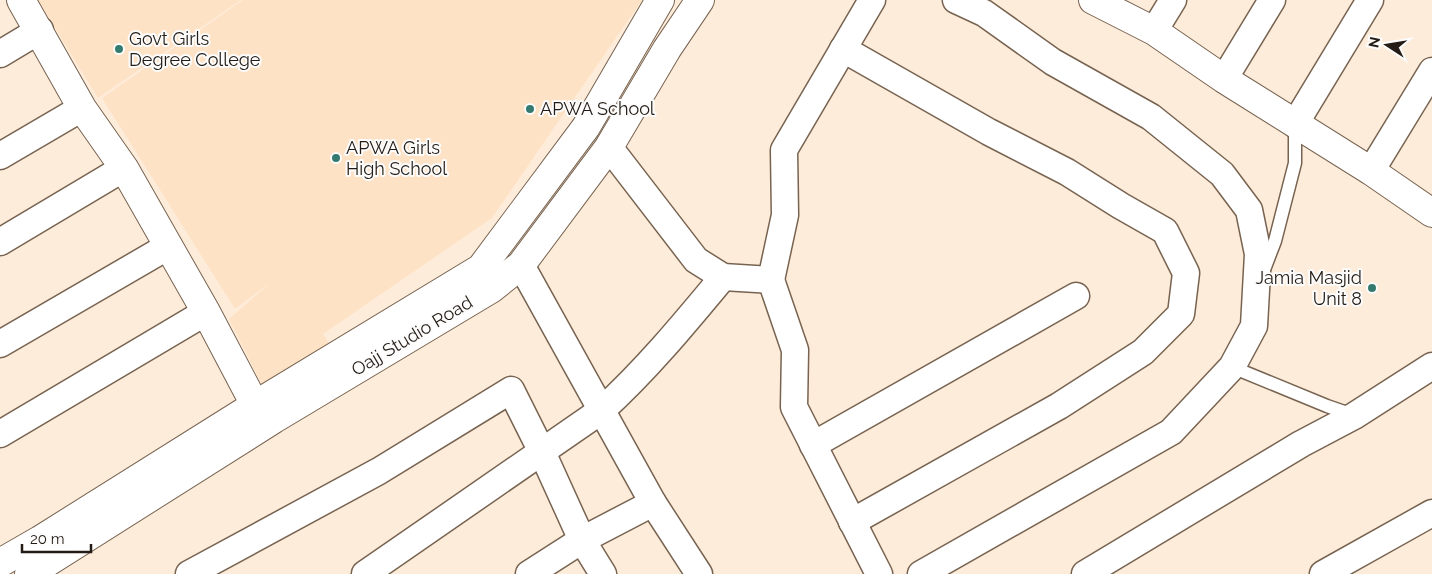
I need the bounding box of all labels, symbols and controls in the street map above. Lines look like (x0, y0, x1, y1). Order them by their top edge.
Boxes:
north arrow (1362, 20, 1412, 70)
place label: Govt Girls Degree College (129, 28, 261, 70)
text: N (1365, 35, 1383, 49)
marker: Govt Girls Degree College (113, 43, 125, 55)
place label: APWA School (540, 98, 655, 119)
marker: APWA School (524, 103, 536, 115)
place label: APWA Girls High School (346, 137, 447, 179)
marker: APWA Girls High School (330, 152, 342, 164)
place label: Jamia Masjid Unit 8 (1255, 267, 1362, 309)
marker: Jamia Masjid Unit 8 (1366, 282, 1378, 294)
street label: Oajj Studio Road (347, 291, 476, 380)
scale bar (22, 522, 91, 554)
text: 20 m (30, 530, 65, 548)

